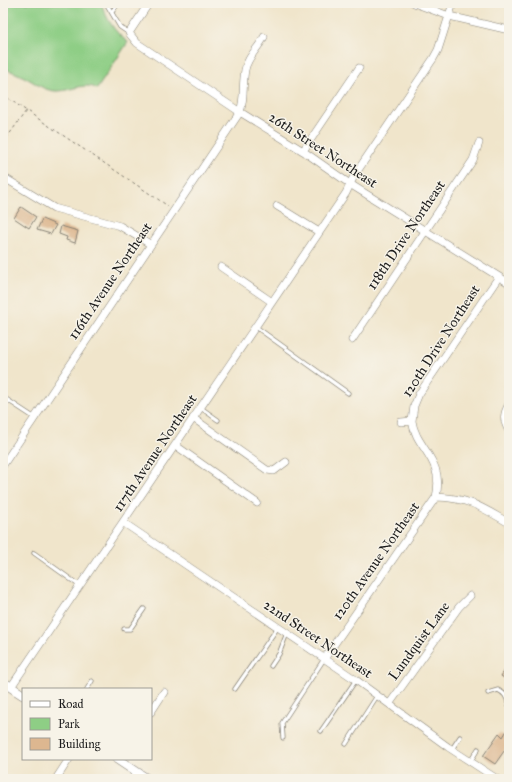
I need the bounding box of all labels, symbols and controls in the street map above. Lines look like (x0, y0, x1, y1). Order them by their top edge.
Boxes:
street label: 26th Street Northeast (265, 109, 381, 191)
street label: 118th Drive Northeast (363, 177, 449, 293)
street label: 116th Avenue Northeast (65, 219, 156, 343)
street label: 120th Drive Northeast (398, 282, 484, 400)
street label: 117th Avenue Northeast (109, 391, 201, 515)
street label: 120th Avenue Northeast (329, 499, 423, 623)
street label: 22nd Street Northeast (260, 596, 376, 682)
street label: Lundquist Lane (385, 598, 454, 684)
legend (22, 688, 152, 760)
text: Road (58, 697, 84, 711)
text: Park (58, 717, 80, 731)
text: Building (58, 737, 101, 752)

